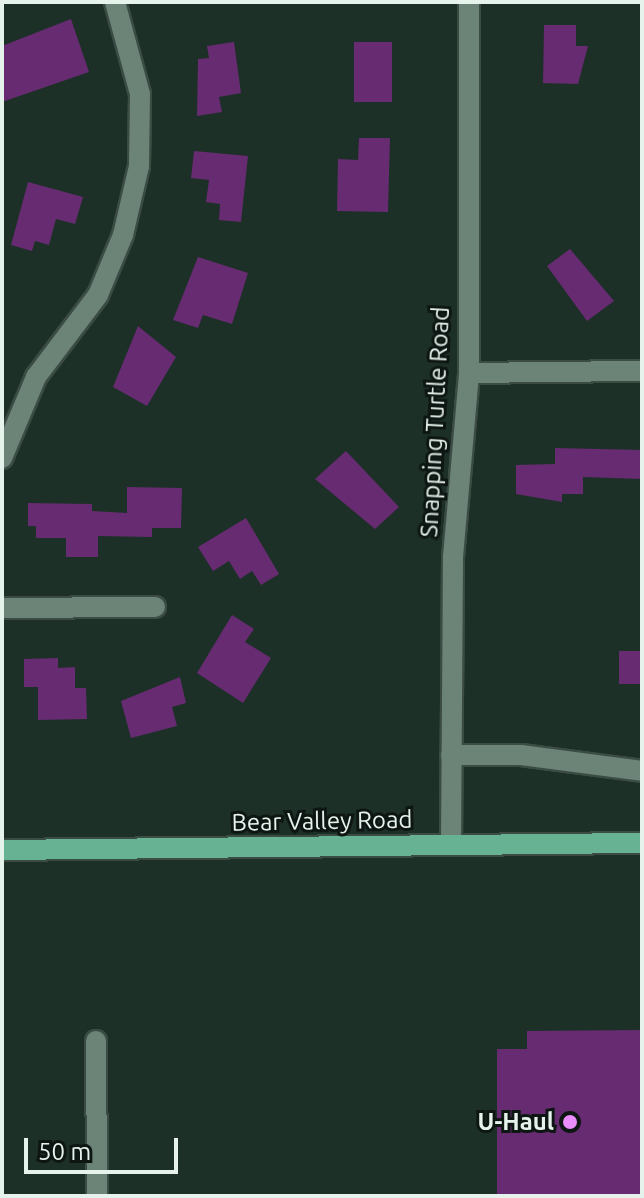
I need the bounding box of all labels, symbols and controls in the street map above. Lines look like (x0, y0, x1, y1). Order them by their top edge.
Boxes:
street label: Snapping Turtle Road (415, 306, 455, 538)
street label: Bear Valley Road (231, 805, 413, 837)
place label: U-Haul (478, 1108, 554, 1136)
marker: U-Haul (561, 1113, 579, 1131)
scale bar (28, 1122, 182, 1172)
text: 50 m (38, 1138, 91, 1165)

